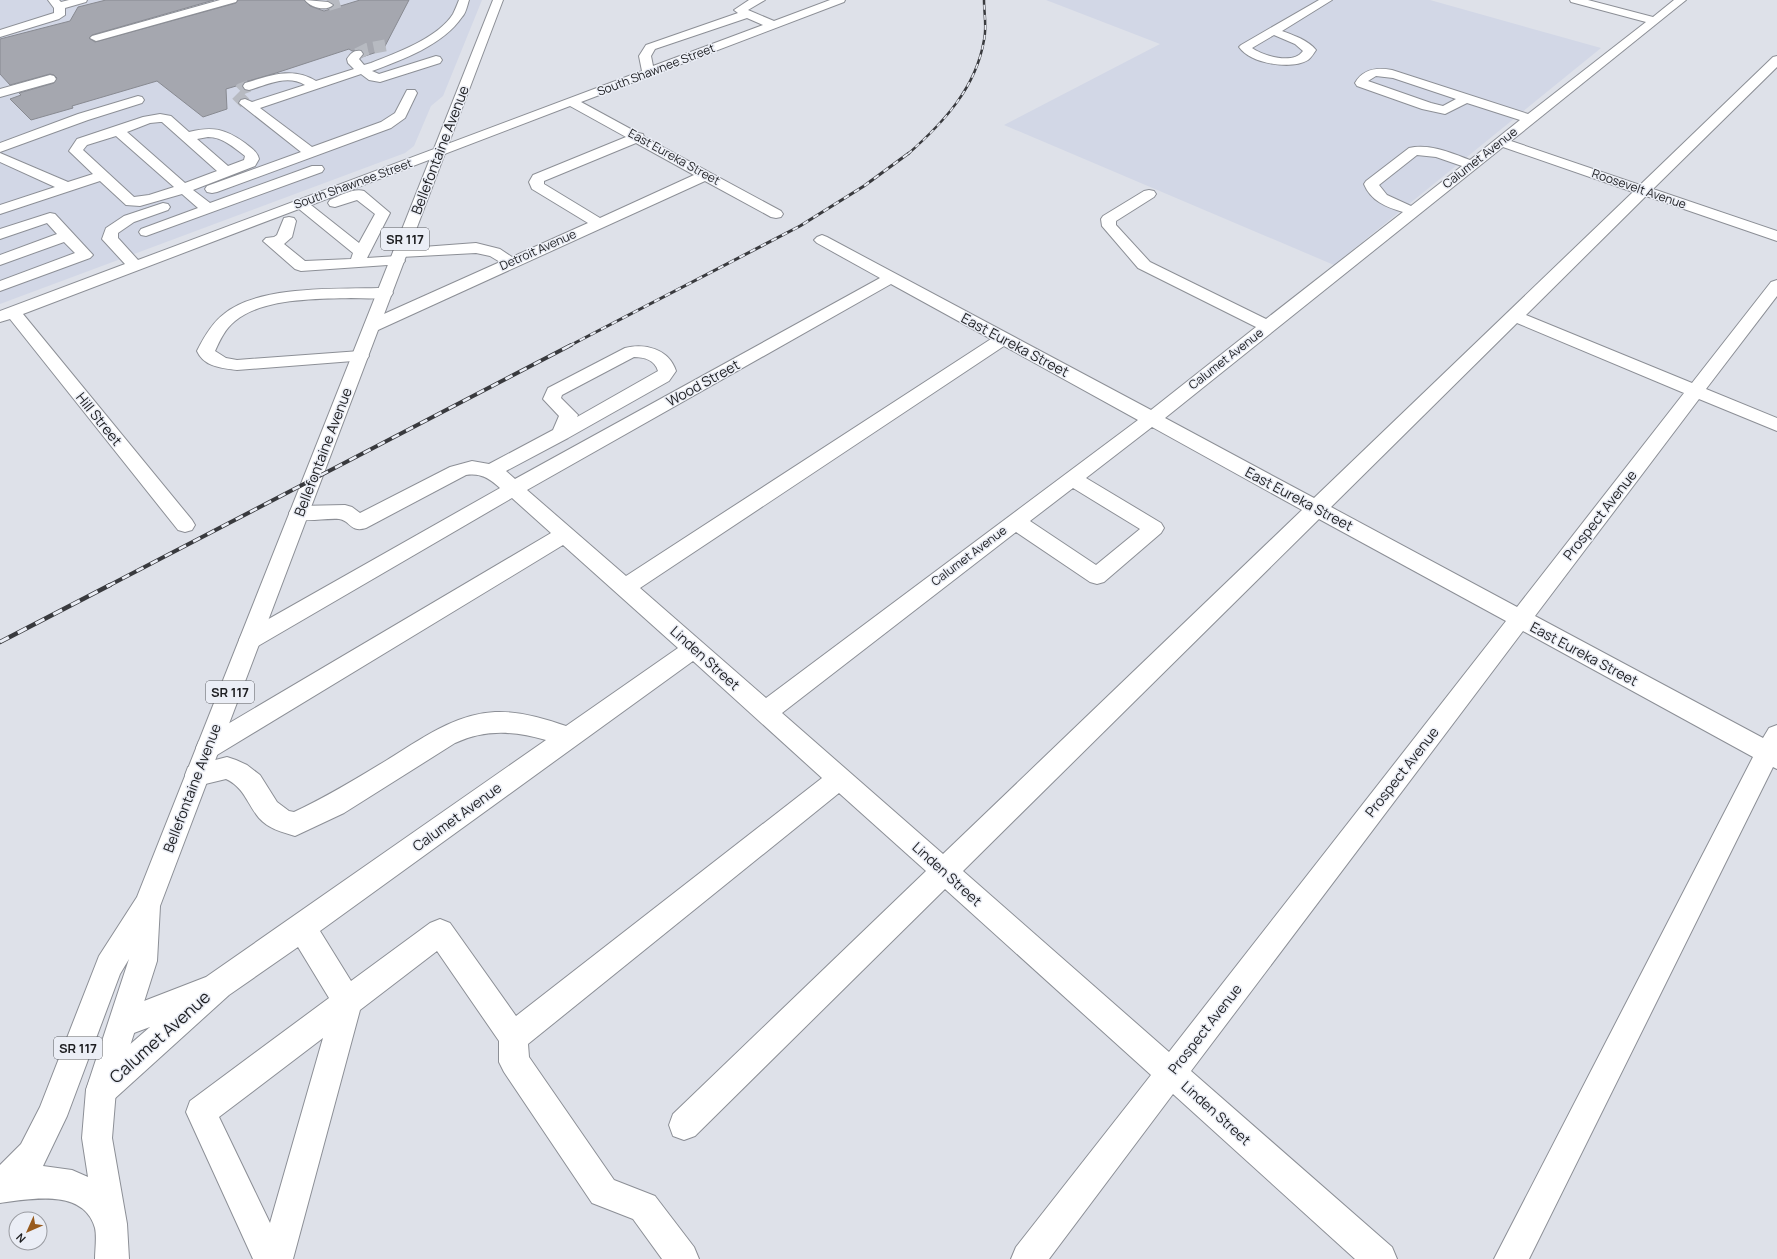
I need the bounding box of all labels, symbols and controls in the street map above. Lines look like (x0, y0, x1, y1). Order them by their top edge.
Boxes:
street label: South Shawnee Street (594, 39, 717, 100)
street label: Bellefontaine Avenue (406, 83, 473, 217)
street label: Calumet Avenue (1439, 123, 1521, 192)
street label: East Eureka Street (625, 124, 723, 189)
street label: South Shawnee Street (291, 154, 415, 213)
street label: Roosevelt Avenue (1590, 164, 1689, 213)
street label: Detroit Avenue (497, 225, 579, 274)
road number: SR 117 (381, 228, 429, 250)
street label: East Eureka Street (958, 308, 1073, 381)
street label: Calumet Avenue (1185, 324, 1267, 393)
street label: Wood Street (663, 354, 743, 411)
street label: Bellefontaine Avenue (289, 385, 356, 519)
street label: Hill Street (72, 388, 127, 450)
street label: East Eureka Street (1242, 462, 1357, 535)
street label: Prospect Avenue (1558, 466, 1641, 564)
street label: Calumet Avenue (927, 522, 1010, 590)
street label: East Eureka Street (1527, 617, 1642, 690)
street label: Linden Street (667, 621, 744, 694)
road number: SR 117 (206, 681, 254, 703)
street label: Bellefontaine Avenue (158, 721, 225, 855)
street label: Prospect Avenue (1360, 723, 1443, 821)
street label: Calumet Avenue (408, 778, 505, 855)
street label: Linden Street (909, 837, 986, 910)
street label: Prospect Avenue (1163, 980, 1246, 1078)
street label: Calumet Avenue (104, 985, 215, 1088)
road number: SR 117 (54, 1037, 102, 1059)
street label: Linden Street (1178, 1076, 1255, 1149)
north arrow (8, 1211, 48, 1251)
text: N (12, 1230, 29, 1247)

